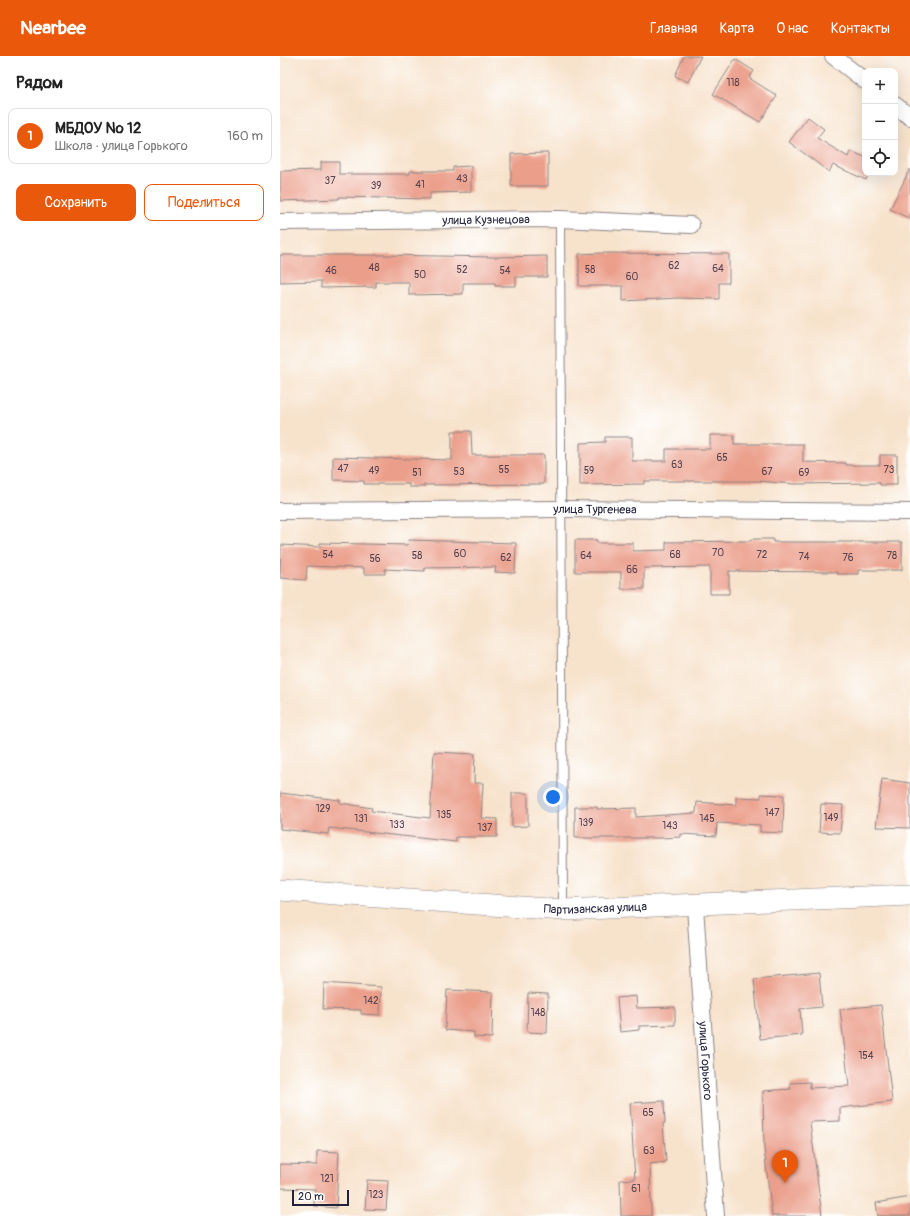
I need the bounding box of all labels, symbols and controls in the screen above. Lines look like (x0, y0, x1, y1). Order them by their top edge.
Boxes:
text: Nearbee (20, 16, 86, 40)
text: Главная (650, 20, 697, 37)
text: Карта (719, 20, 754, 37)
text: О нас (776, 20, 809, 37)
text: Контакты (831, 20, 890, 37)
map controls (862, 68, 898, 176)
button: + (862, 68, 898, 104)
text: Рядом (16, 72, 63, 93)
house number: 118 (727, 77, 739, 89)
button: − (862, 104, 898, 140)
text: МБДОУ № 12 (55, 119, 141, 138)
text: 1 (27, 128, 33, 144)
text: 160 m (227, 128, 263, 144)
text: Школа · улица Горького (55, 138, 188, 154)
button: locate (862, 140, 898, 176)
house number: 43 (456, 173, 468, 185)
house number: 37 (325, 175, 336, 187)
house number: 41 (415, 179, 425, 191)
house number: 39 (371, 180, 381, 192)
button: Сохранить (16, 184, 136, 221)
button: Поделиться (144, 184, 264, 221)
street label: улица Кузнецова (441, 212, 530, 228)
house number: 62 (668, 260, 680, 272)
house number: 48 (369, 262, 379, 274)
house number: 64 (712, 263, 724, 275)
house number: 52 (456, 264, 468, 276)
house number: 58 (585, 264, 595, 276)
house number: 46 (325, 265, 337, 277)
house number: 54 (499, 265, 511, 277)
house number: 50 (414, 269, 426, 281)
house number: 60 (626, 271, 638, 283)
house number: 65 (716, 452, 728, 464)
house number: 63 (671, 459, 683, 471)
house number: 47 (337, 463, 349, 475)
house number: 55 (499, 464, 509, 476)
house number: 73 (884, 464, 895, 476)
house number: 49 (369, 465, 379, 477)
house number: 59 (584, 465, 594, 477)
house number: 53 (454, 466, 465, 478)
house number: 67 (761, 466, 773, 478)
house number: 51 (412, 467, 422, 479)
house number: 69 (799, 467, 809, 479)
street label: улица Тургенева (552, 501, 637, 517)
house number: 70 (712, 547, 724, 559)
house number: 60 (454, 548, 466, 560)
house number: 54 (322, 549, 334, 561)
house number: 68 (670, 549, 680, 561)
house number: 72 (757, 549, 768, 561)
house number: 58 (412, 550, 422, 562)
house number: 64 (580, 550, 592, 562)
house number: 78 (887, 550, 897, 562)
house number: 74 (798, 551, 810, 563)
house number: 62 (500, 552, 512, 564)
house number: 76 (842, 552, 854, 564)
house number: 56 (369, 553, 381, 565)
house number: 66 (626, 564, 638, 576)
your location (543, 787, 563, 807)
house number: 129 (316, 803, 330, 815)
house number: 147 (765, 807, 780, 819)
house number: 135 (437, 809, 451, 821)
house number: 149 (824, 812, 838, 824)
house number: 131 (354, 813, 368, 825)
house number: 145 (699, 813, 715, 825)
house number: 139 (579, 817, 593, 829)
house number: 133 (389, 819, 405, 831)
house number: 143 (662, 820, 678, 832)
house number: 137 (478, 822, 493, 834)
street label: Партизанская улица (543, 899, 648, 918)
house number: 142 (363, 995, 379, 1007)
house number: 148 (531, 1007, 545, 1019)
street label: улица Горького (695, 1020, 716, 1101)
house number: 154 (858, 1050, 874, 1062)
house number: 65 (642, 1107, 654, 1119)
house number: 63 (643, 1145, 655, 1157)
pin: 1 (772, 1150, 798, 1183)
house number: 121 (320, 1173, 334, 1185)
house number: 61 (631, 1183, 641, 1195)
scale bar (292, 1188, 349, 1207)
house number: 123 (369, 1189, 384, 1201)
text: 20 m (298, 1190, 324, 1203)

